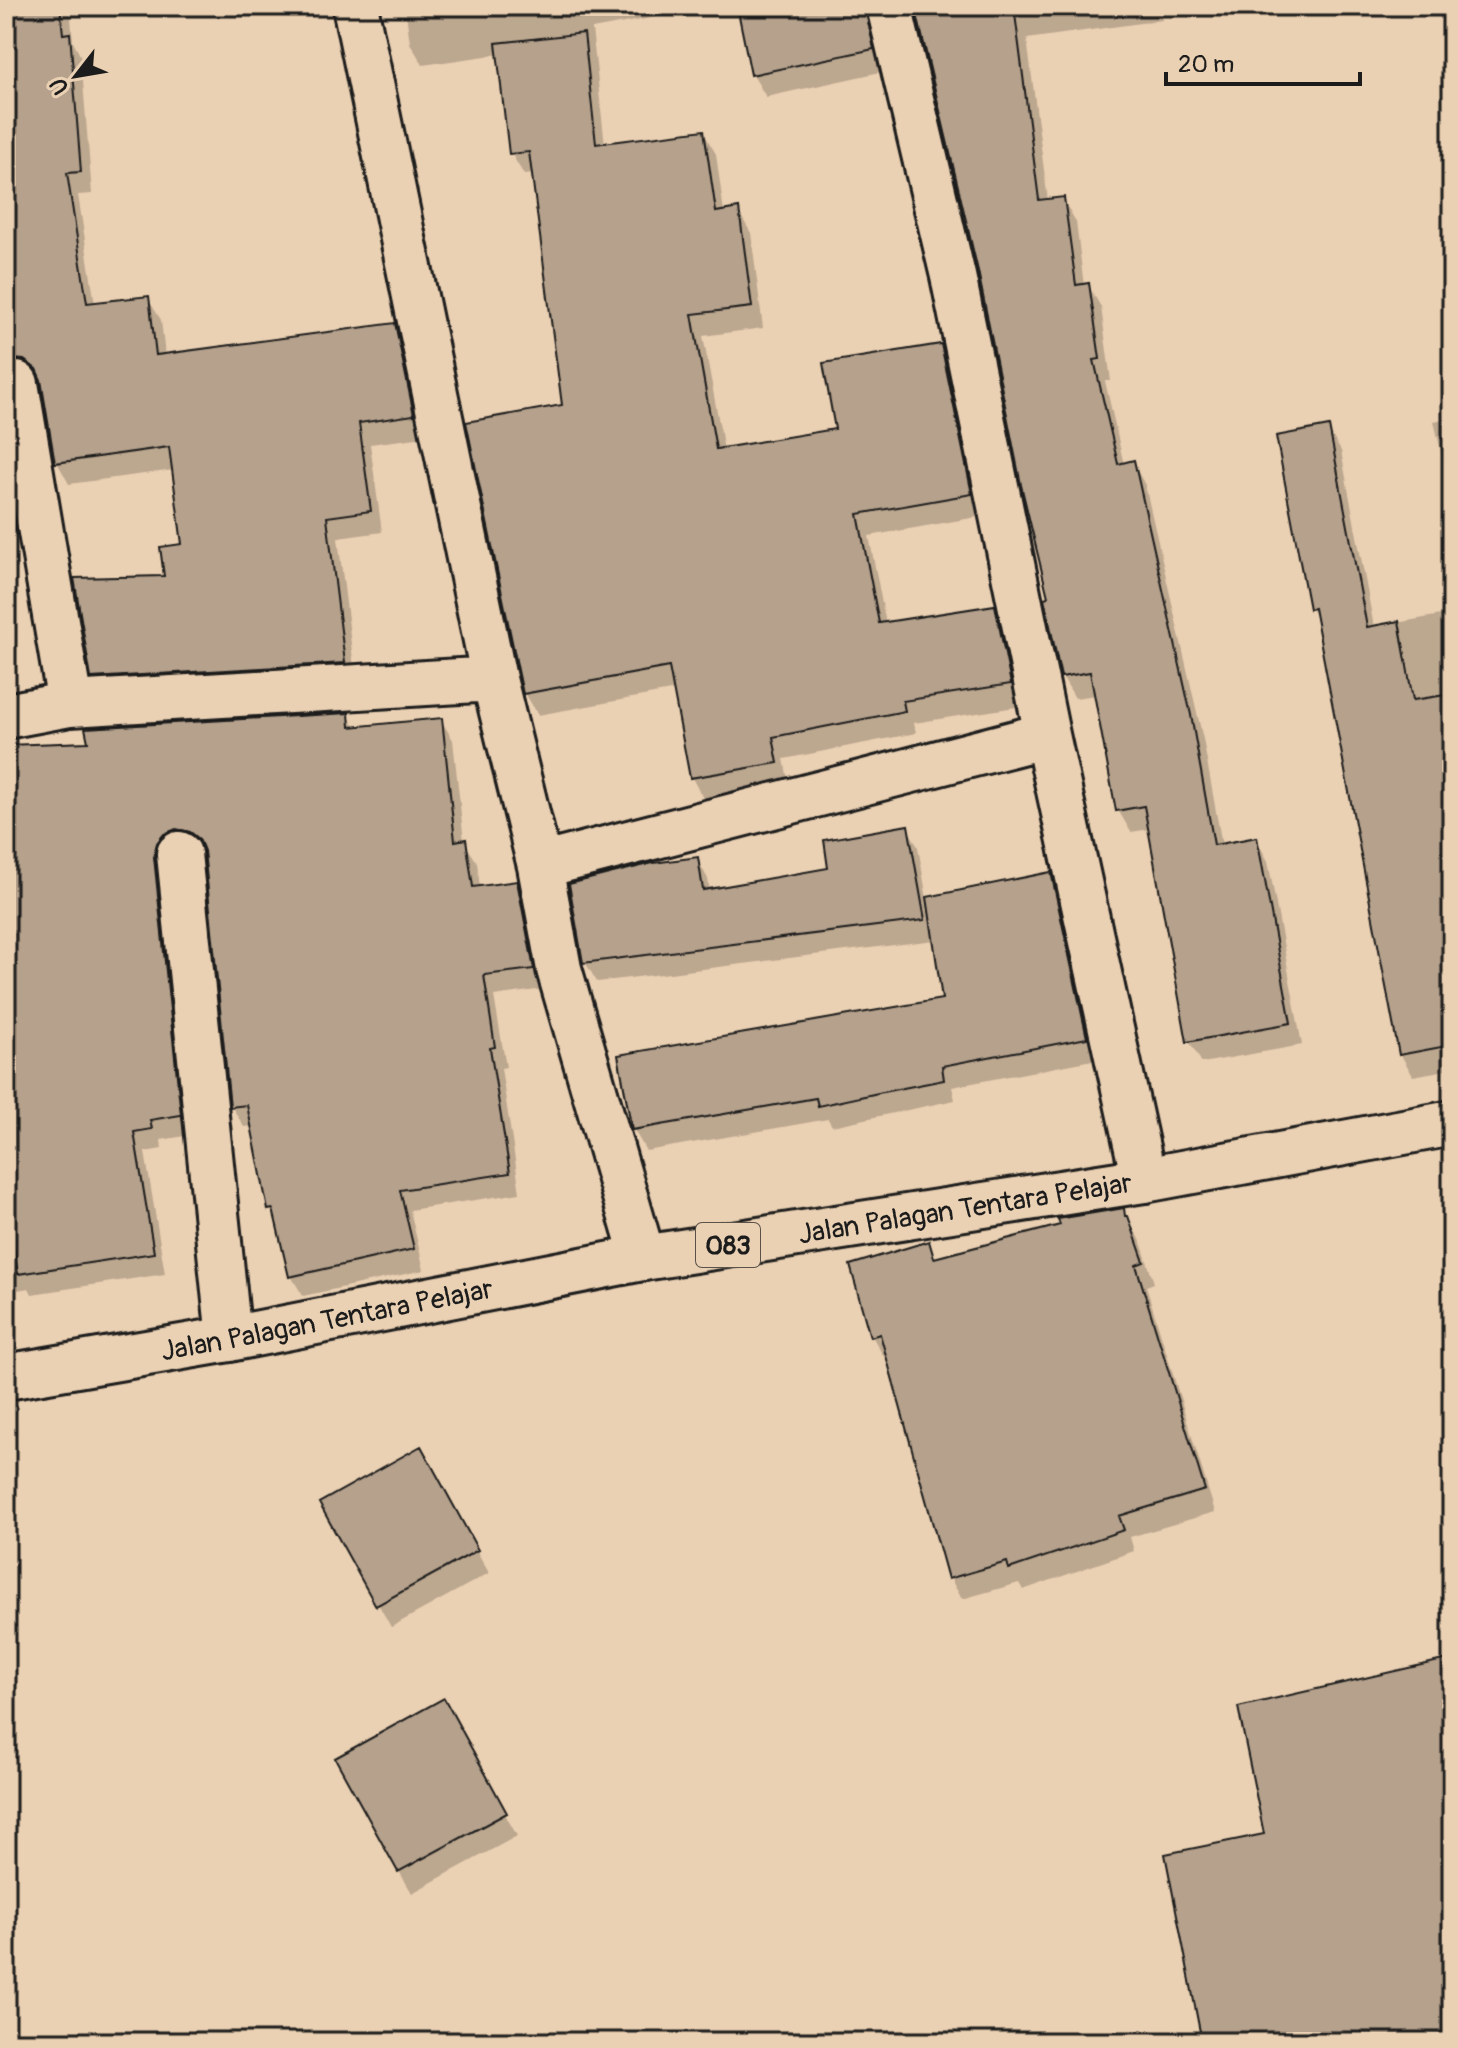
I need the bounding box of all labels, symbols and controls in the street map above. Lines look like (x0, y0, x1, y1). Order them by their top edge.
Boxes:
north arrow (36, 36, 116, 116)
scale bar (1166, 36, 1360, 86)
text: 20 m (1178, 50, 1234, 79)
text: U (44, 72, 75, 99)
street label: Jalan Palagan Tentara Pelajar (796, 1166, 1135, 1253)
road number: 083 (696, 1223, 760, 1267)
street label: Jalan Palagan Tentara Pelajar (158, 1272, 496, 1369)

